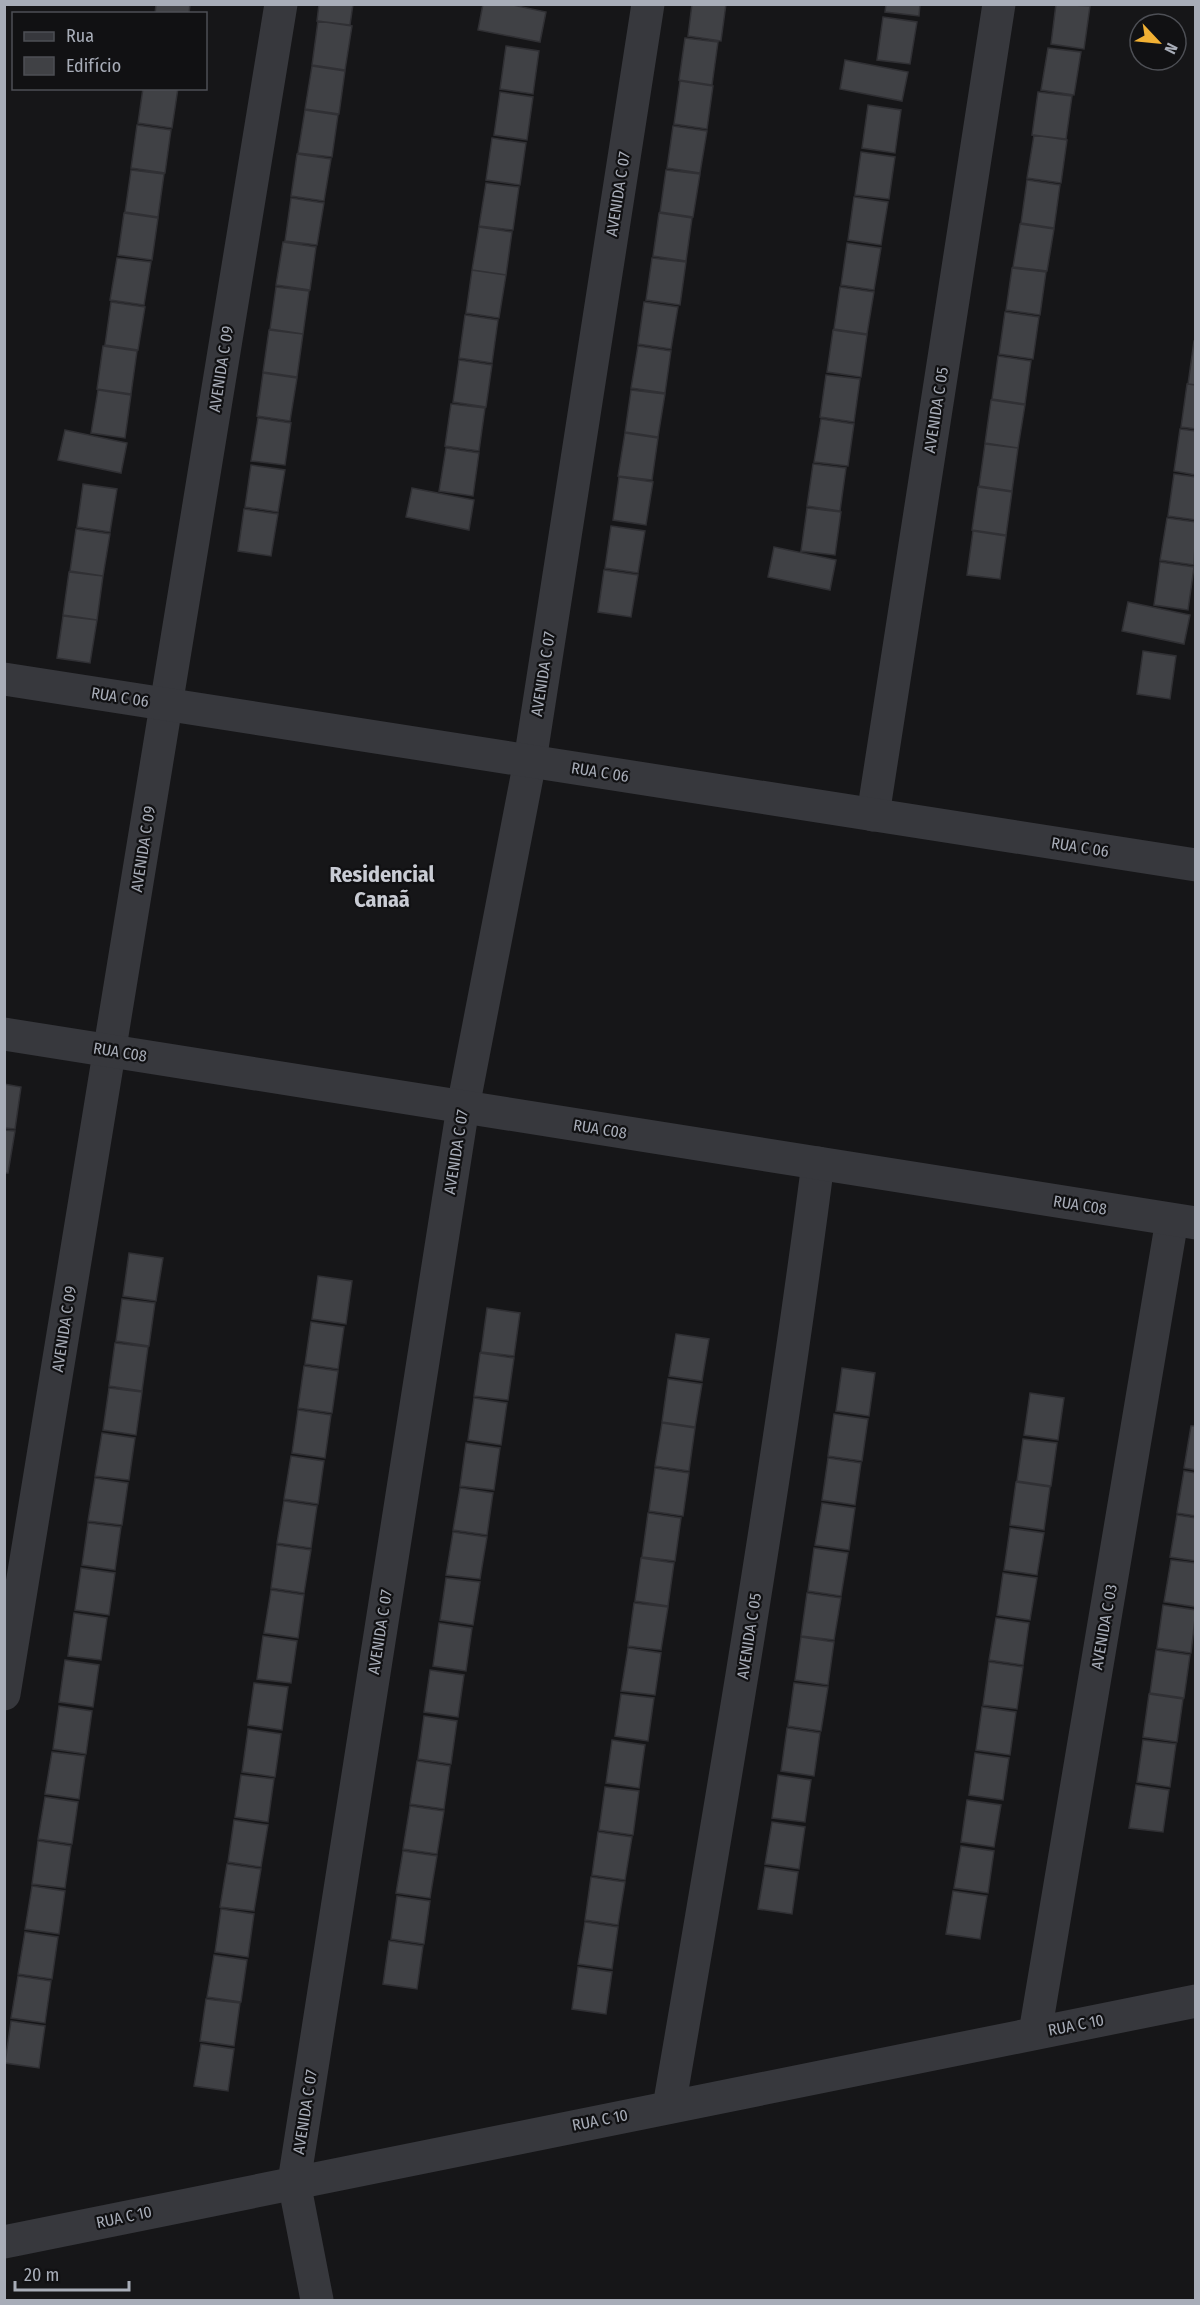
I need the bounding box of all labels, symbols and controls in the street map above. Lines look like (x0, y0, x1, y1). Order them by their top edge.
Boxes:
legend (12, 12, 207, 90)
north arrow (1128, 12, 1188, 72)
text: Rua (66, 25, 94, 47)
text: N (1160, 40, 1182, 57)
text: Edifício (66, 55, 121, 77)
street label: AVENIDA C 07 (602, 150, 634, 238)
street label: AVENIDA C 09 (205, 324, 237, 413)
street label: AVENIDA C 05 (920, 366, 952, 454)
street label: AVENIDA C 07 (527, 630, 559, 718)
street label: RUA C 06 (90, 683, 150, 711)
street label: RUA C 06 (570, 758, 630, 786)
street label: AVENIDA C 09 (127, 804, 159, 893)
street label: RUA C 06 (1050, 833, 1110, 861)
district label: Residencial Canaã (329, 861, 436, 913)
street label: RUA C08 (92, 1038, 148, 1066)
street label: AVENIDA C 07 (440, 1108, 472, 1196)
street label: RUA C08 (572, 1115, 628, 1143)
street label: RUA C08 (1052, 1191, 1108, 1219)
street label: AVENIDA C 09 (48, 1284, 80, 1373)
street label: AVENIDA C 03 (1087, 1583, 1121, 1671)
street label: AVENIDA C 07 (364, 1588, 396, 1676)
street label: AVENIDA C 05 (733, 1592, 765, 1680)
street label: RUA C 10 (1046, 2010, 1106, 2040)
street label: AVENIDA C 07 (289, 2068, 321, 2156)
street label: RUA C 10 (570, 2105, 630, 2135)
street label: RUA C 10 (94, 2202, 154, 2232)
scale bar (15, 2254, 129, 2292)
text: 20 m (24, 2264, 59, 2286)

